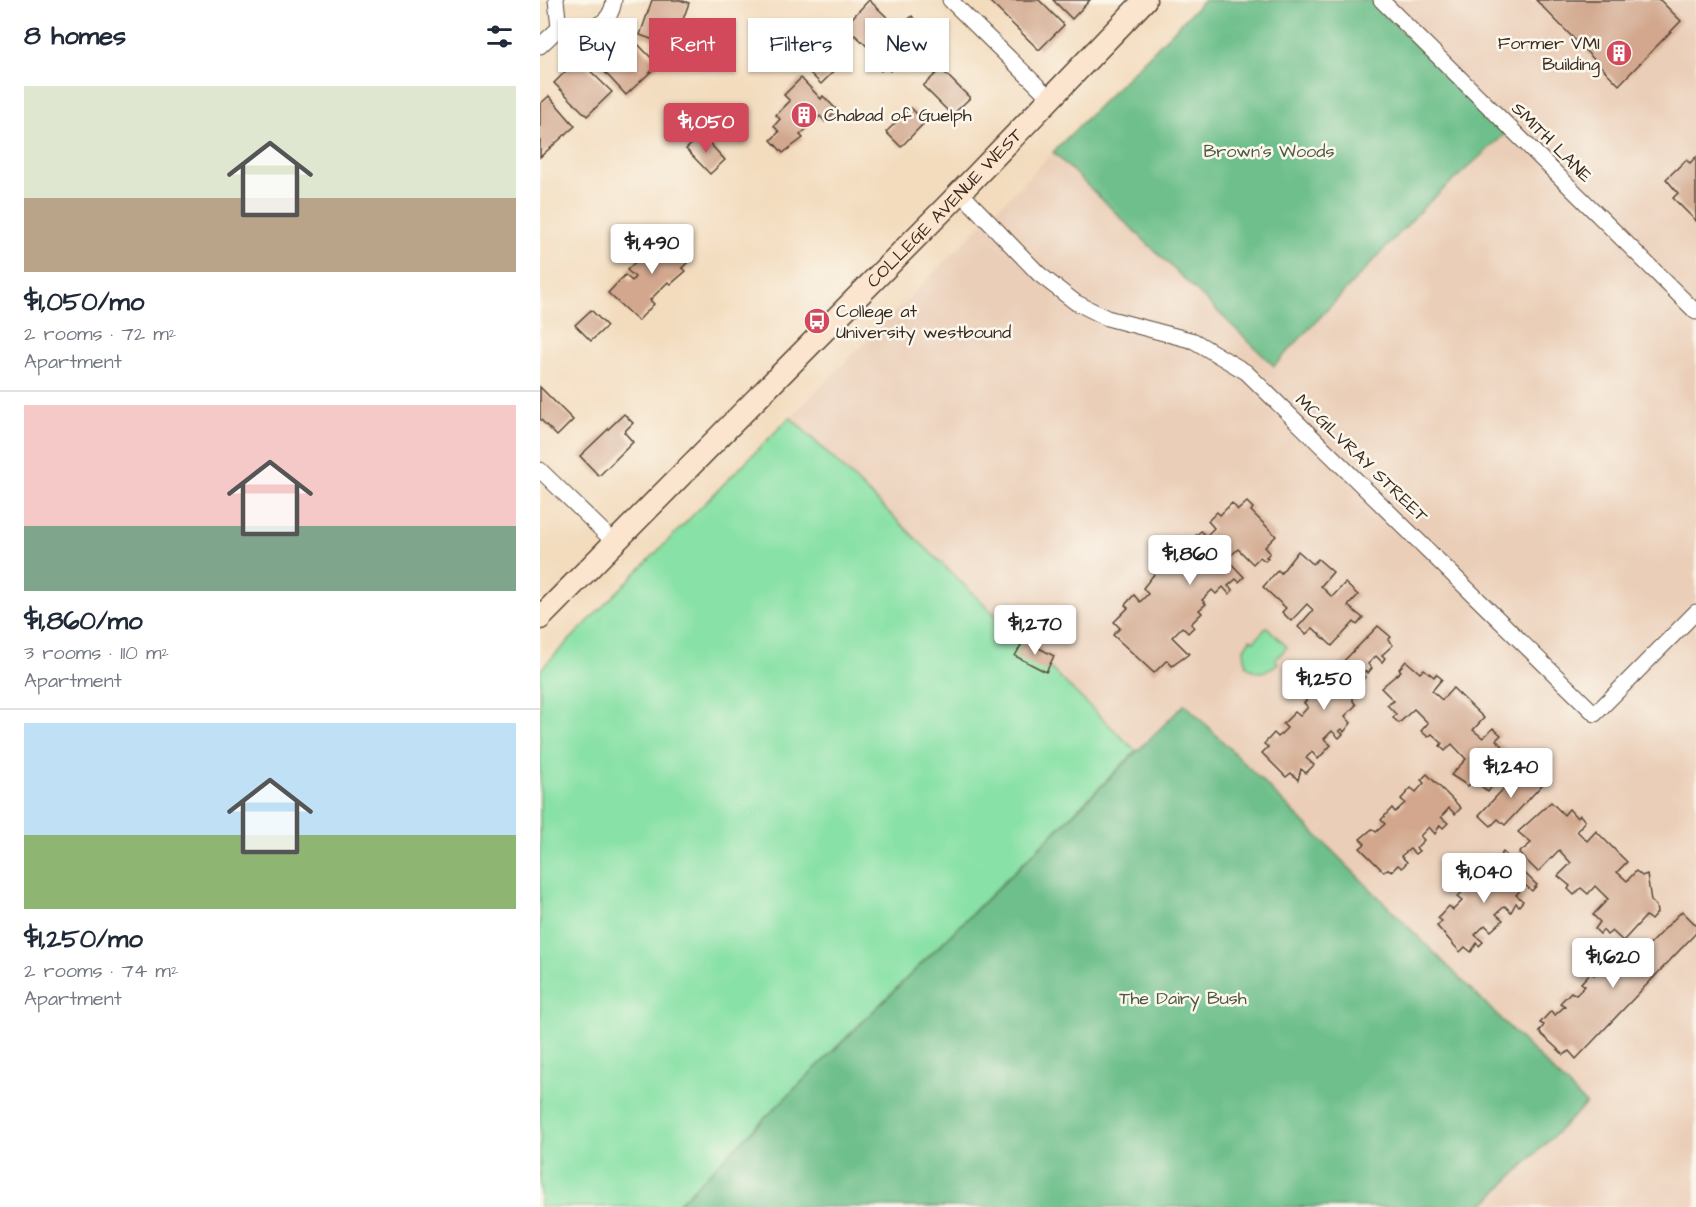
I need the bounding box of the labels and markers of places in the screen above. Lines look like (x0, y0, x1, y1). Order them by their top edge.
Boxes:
place label: Former VMI Building (1498, 31, 1600, 78)
building icon: Former VMI Building (1604, 38, 1634, 68)
building icon: Chabad of Guelph (789, 100, 819, 130)
pin: $1,050 (657, 103, 755, 154)
place label: Chabad of Guelph (824, 103, 972, 128)
pin: $1,490 (603, 224, 701, 275)
place label: College at University westbound (836, 299, 1011, 346)
bus stop icon: College at University westbound (802, 306, 832, 336)
pin: $1,860 (1141, 535, 1239, 586)
pin: $1,270 (986, 605, 1084, 656)
pin: $1,250 (1275, 660, 1373, 711)
pin: $1,240 (1462, 748, 1560, 799)
pin: $1,040 (1435, 853, 1533, 904)
pin: $1,620 (1564, 938, 1662, 989)

